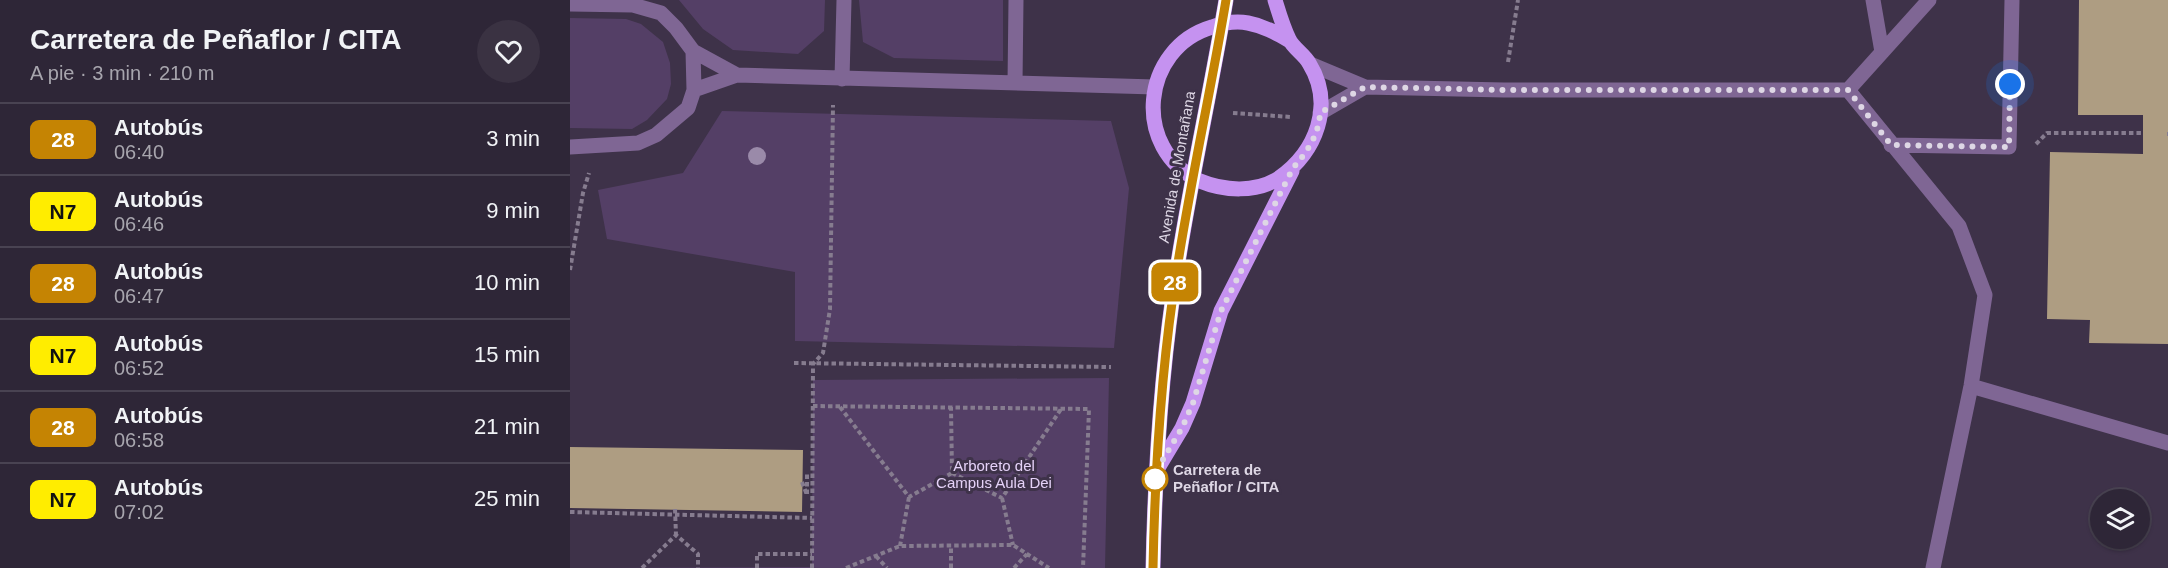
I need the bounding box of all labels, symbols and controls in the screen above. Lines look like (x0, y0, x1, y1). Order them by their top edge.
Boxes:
button: heart (477, 20, 540, 83)
text: Carretera de Peñaflor / CITA (30, 24, 401, 55)
text: A pie · 3 min · 210 m (30, 62, 215, 84)
your location (1995, 69, 2025, 99)
street label: Avenida de Montañana (1155, 89, 1198, 244)
text: Autobús (114, 115, 203, 140)
text: 3 min (486, 126, 540, 151)
text: 28 (51, 128, 75, 151)
text: 06:40 (114, 141, 164, 163)
text: Autobús (114, 187, 203, 212)
text: 9 min (486, 198, 540, 223)
text: N7 (50, 200, 76, 223)
text: 06:46 (114, 213, 164, 235)
text: Autobús (114, 259, 203, 284)
line badge: 28 (1148, 262, 1202, 302)
text: 10 min (474, 270, 540, 295)
text: 28 (1163, 271, 1187, 294)
text: 28 (51, 272, 75, 295)
text: 06:47 (114, 285, 164, 307)
text: Autobús (114, 331, 203, 356)
text: 15 min (474, 342, 540, 367)
text: N7 (50, 344, 76, 367)
text: 06:52 (114, 357, 164, 379)
text: Autobús (114, 403, 203, 428)
text: 21 min (474, 414, 540, 439)
text: 28 (51, 416, 75, 439)
text: 06:58 (114, 429, 164, 451)
park label: Arboreto del Campus Aula Dei (936, 457, 1052, 491)
place label: Carretera de Peñaflor / CITA (1173, 461, 1280, 495)
marker: Carretera de Peñaflor / CITA (1142, 466, 1168, 492)
text: Autobús (114, 475, 203, 500)
text: 25 min (474, 486, 540, 511)
text: N7 (50, 488, 76, 511)
map controls (2090, 489, 2150, 549)
button: layers (2090, 489, 2150, 549)
text: 07:02 (114, 501, 164, 523)

